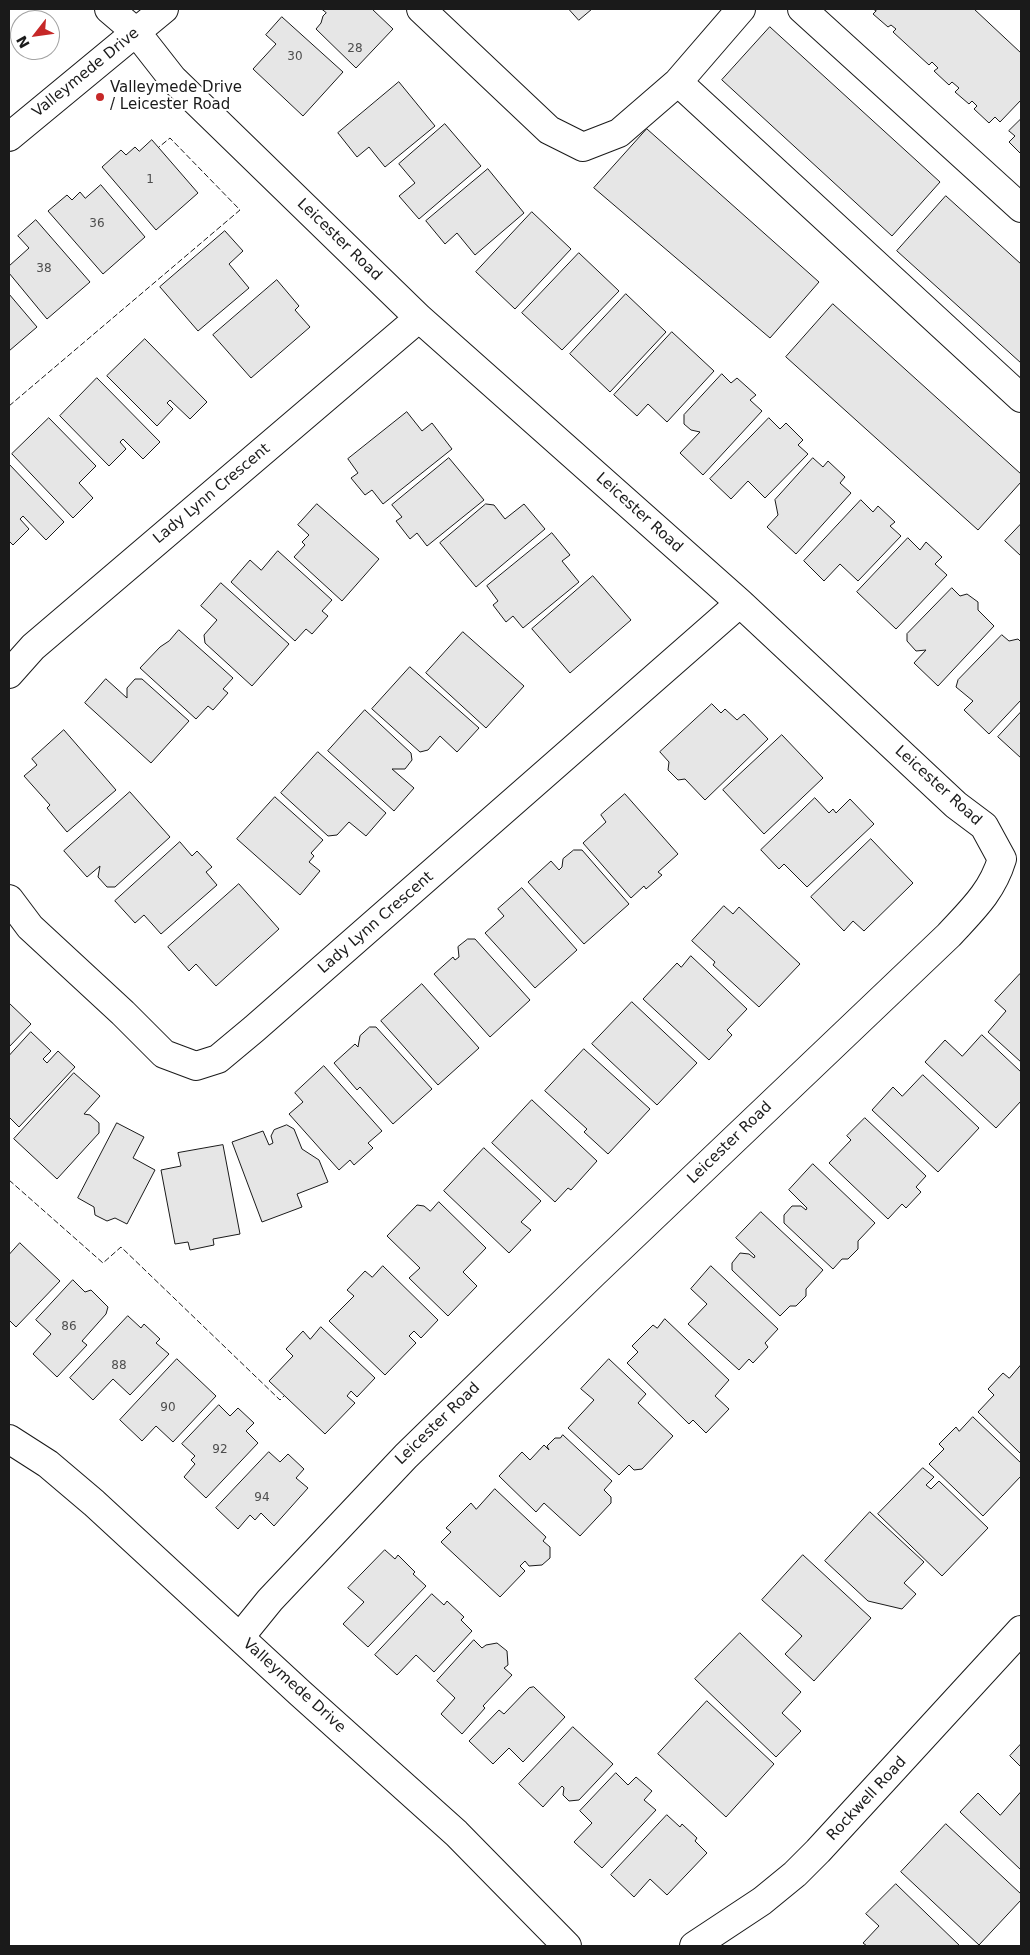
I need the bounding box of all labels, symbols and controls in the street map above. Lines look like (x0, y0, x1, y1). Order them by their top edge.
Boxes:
north arrow (10, 10, 60, 60)
street label: Valleymede Drive (29, 24, 143, 122)
text: N (13, 33, 33, 51)
house number: 28 (347, 42, 363, 56)
house number: 30 (287, 50, 303, 64)
place label: Valleymede Drive / Leicester Road (110, 79, 242, 114)
marker: Valleymede Drive / Leicester Road (94, 91, 106, 103)
house number: 1 (146, 173, 154, 187)
street label: Leicester Road (293, 195, 385, 285)
house number: 36 (89, 217, 105, 231)
house number: 38 (36, 262, 52, 276)
street label: Lady Lynn Crescent (150, 440, 274, 548)
street label: Leicester Road (592, 469, 686, 557)
street label: Leicester Road (891, 742, 985, 830)
street label: Lady Lynn Crescent (315, 868, 437, 978)
street label: Leicester Road (684, 1098, 776, 1188)
house number: 86 (61, 1320, 77, 1334)
house number: 88 (111, 1359, 127, 1373)
street label: Leicester Road (392, 1379, 484, 1469)
house number: 90 (160, 1401, 176, 1415)
house number: 92 (212, 1443, 228, 1457)
house number: 94 (254, 1491, 270, 1505)
street label: Valleymede Drive (239, 1635, 349, 1737)
street label: Rockwell Road (824, 1753, 910, 1845)

